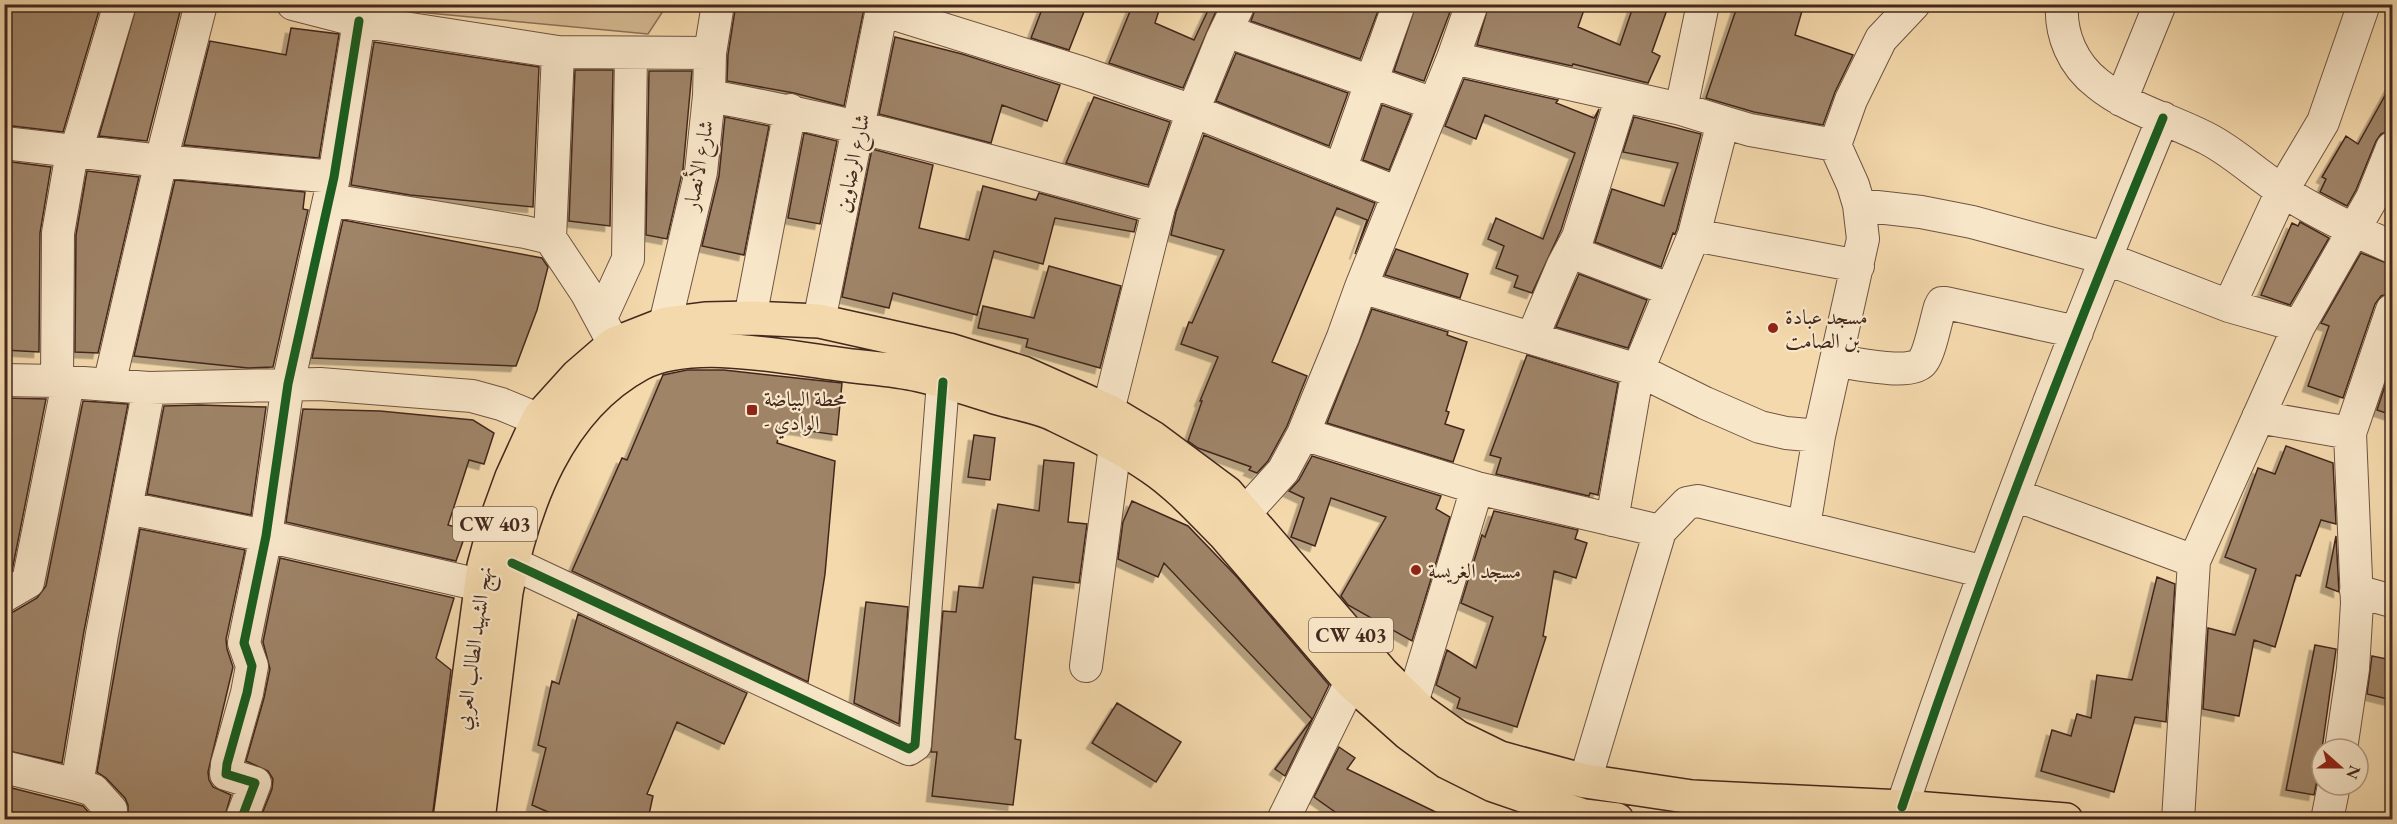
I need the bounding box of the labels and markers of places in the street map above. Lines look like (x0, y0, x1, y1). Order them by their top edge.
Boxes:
place label: مسجد عبادة بن الصامت (1785, 303, 1868, 354)
marker: مسجد عبادة بن الصامت (1766, 321, 1780, 335)
place label: محطة البياضة - الوادي (764, 385, 847, 439)
marker: محطة البياضة - الوادي (745, 403, 759, 417)
place label: مسجد الغريسة (1428, 557, 1521, 584)
marker: مسجد الغريسة (1409, 563, 1423, 577)

